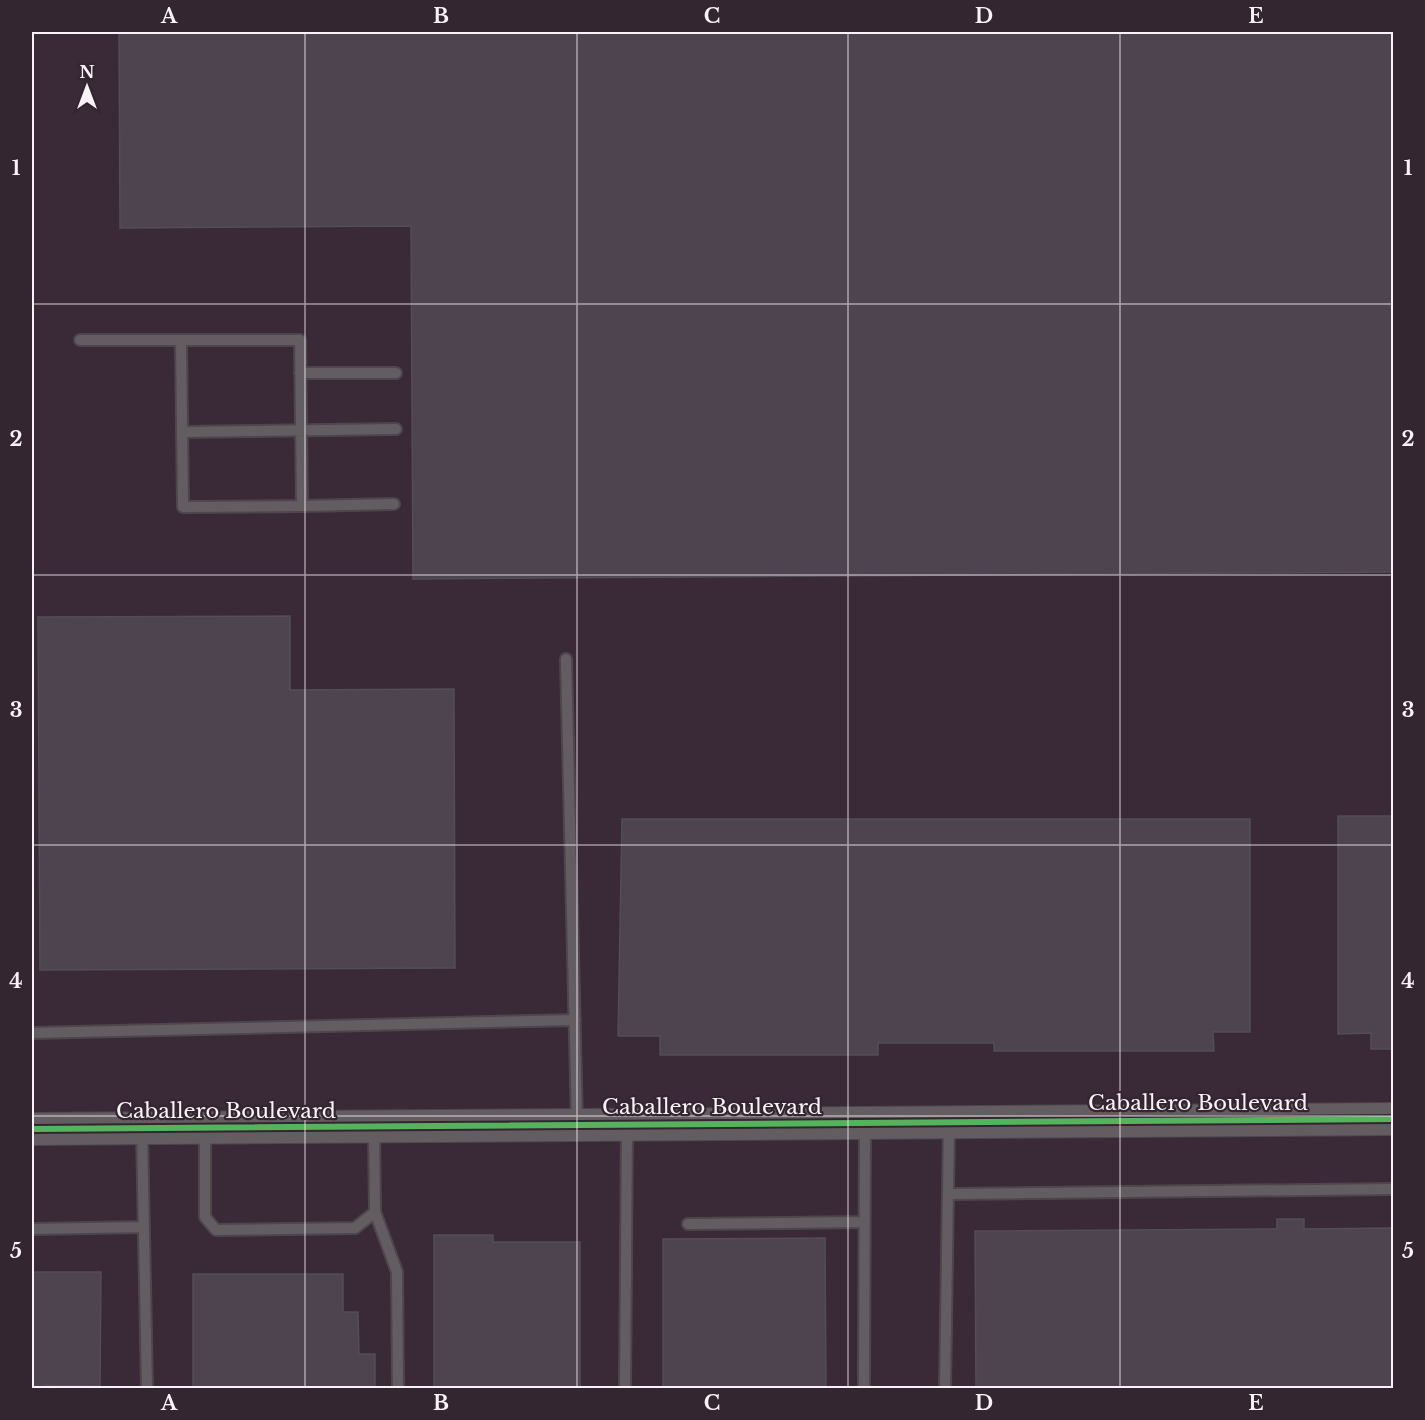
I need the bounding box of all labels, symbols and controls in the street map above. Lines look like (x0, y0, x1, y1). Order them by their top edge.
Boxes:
text: A (160, 4, 178, 28)
text: B (433, 4, 449, 28)
text: C (704, 4, 720, 28)
text: D (975, 4, 993, 28)
text: E (1248, 4, 1264, 28)
north arrow (57, 57, 117, 117)
text: N (79, 62, 95, 82)
text: 1 (12, 156, 21, 180)
text: 1 (1404, 156, 1413, 180)
text: 2 (9, 427, 23, 451)
text: 2 (1401, 427, 1415, 451)
text: 3 (10, 698, 22, 722)
text: 3 (1402, 698, 1414, 722)
text: 4 (9, 969, 23, 993)
text: 4 (1401, 969, 1415, 993)
street label: Caballero Boulevard (1088, 1090, 1308, 1116)
street label: Caballero Boulevard (602, 1094, 822, 1120)
street label: Caballero Boulevard (116, 1098, 336, 1124)
text: 5 (10, 1239, 22, 1263)
text: 5 (1402, 1239, 1414, 1263)
text: A (160, 1391, 178, 1415)
text: B (433, 1391, 449, 1415)
text: C (704, 1391, 720, 1415)
text: D (975, 1391, 993, 1415)
text: E (1248, 1391, 1264, 1415)

